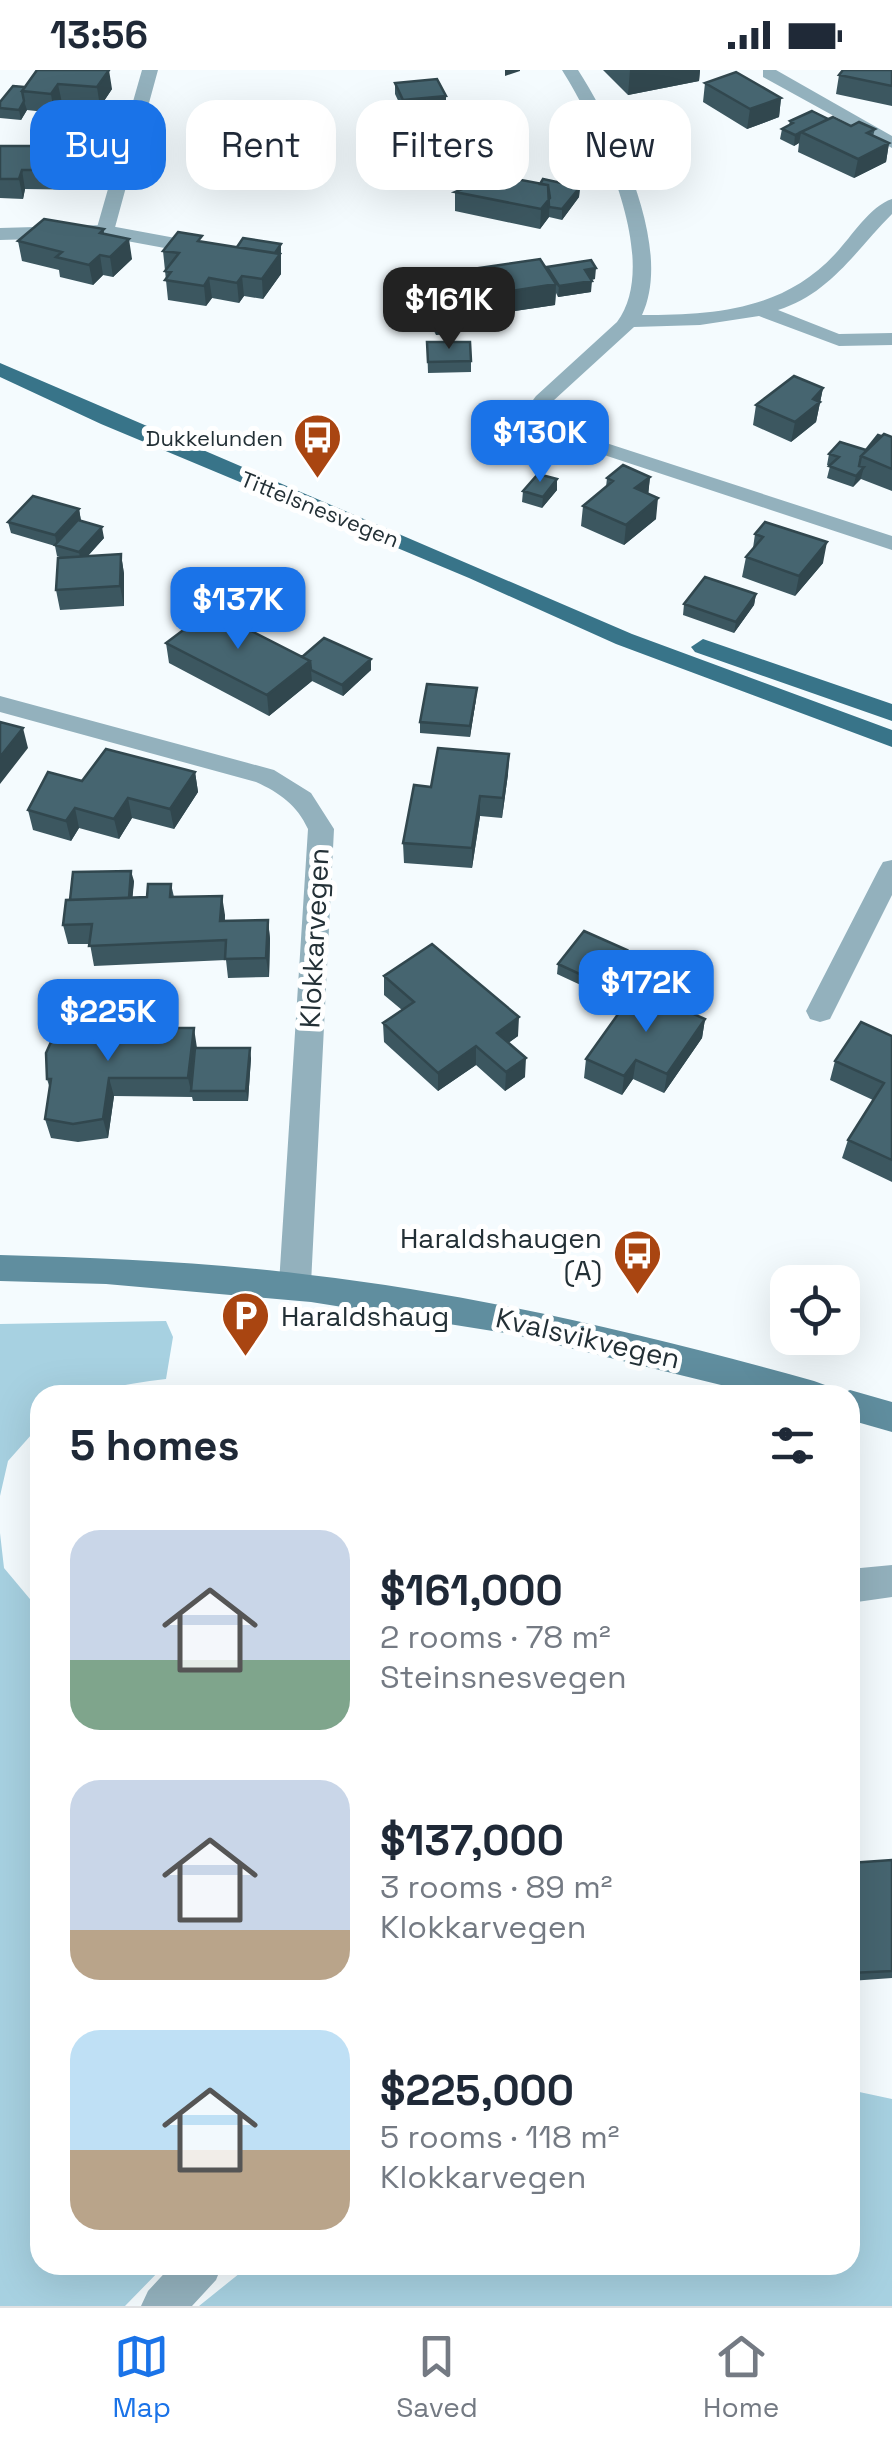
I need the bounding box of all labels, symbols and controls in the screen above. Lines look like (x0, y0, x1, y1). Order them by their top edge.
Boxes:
text: 13:56 (50, 11, 148, 59)
chip: Buy (30, 100, 166, 190)
chip: Rent (186, 100, 336, 190)
chip: Filters (356, 100, 529, 190)
chip: New (549, 100, 691, 190)
pin: $161K (379, 267, 519, 352)
text: $161K (405, 279, 493, 319)
pin: $130K (470, 400, 610, 485)
bus stop icon: Dukkelunden (292, 412, 344, 480)
text: $130K (493, 412, 587, 452)
place label: Dukkelunden (146, 424, 283, 452)
street label: Tittelsnesvegen (237, 465, 403, 553)
pin: $137K (168, 567, 308, 652)
text: $137K (192, 579, 284, 619)
street label: Klokkarvegen (291, 847, 337, 1029)
pin: $172K (576, 950, 716, 1035)
text: $172K (601, 962, 691, 1002)
pin: $225K (38, 979, 178, 1064)
text: $225K (60, 991, 156, 1031)
place label: Haraldshaugen (A) (400, 1220, 602, 1288)
bus stop icon: Haraldshaugen (A) (611, 1228, 663, 1296)
map controls (770, 1265, 860, 1355)
button: locate (770, 1265, 860, 1355)
parking icon: Haraldshaug (220, 1290, 272, 1358)
place label: Haraldshaug (281, 1298, 449, 1334)
street label: Kvalsvikvegen (492, 1299, 684, 1377)
icon: filters (765, 1418, 820, 1473)
text: 5 homes (70, 1419, 240, 1472)
text: $161,000 (380, 1564, 563, 1617)
icon: home (150, 1570, 270, 1690)
text: 2 rooms · 78 m² (380, 1617, 611, 1657)
text: Steinsnesvegen (380, 1657, 627, 1697)
text: $137,000 (380, 1814, 564, 1867)
icon: home (150, 1820, 270, 1940)
text: 3 rooms · 89 m² (380, 1867, 612, 1907)
text: Klokkarvegen (380, 1907, 586, 1947)
text: $225,000 (380, 2064, 574, 2117)
icon: home (150, 2070, 270, 2190)
text: 5 rooms · 118 m² (380, 2117, 619, 2157)
text: Klokkarvegen (380, 2157, 586, 2197)
tab: Map (113, 2329, 171, 2425)
tab: Saved (396, 2329, 478, 2425)
tab: Home (703, 2329, 779, 2425)

